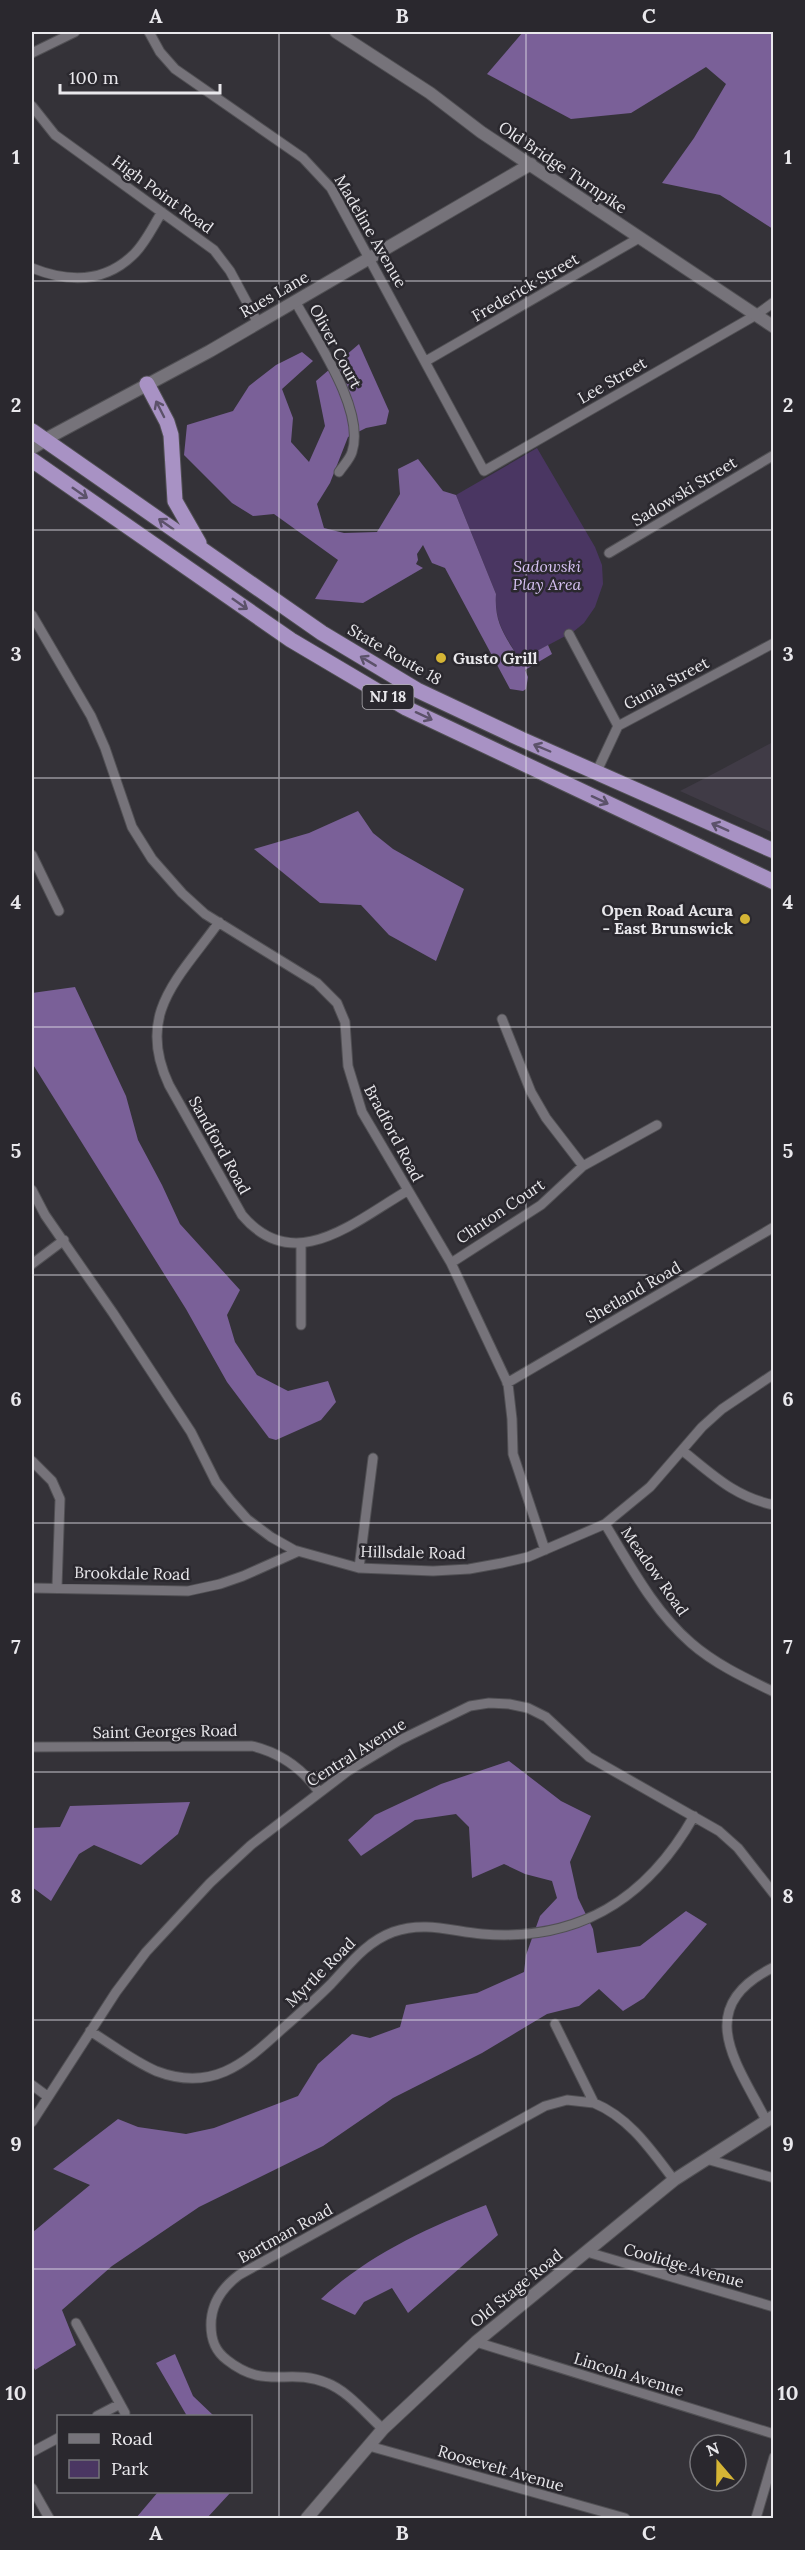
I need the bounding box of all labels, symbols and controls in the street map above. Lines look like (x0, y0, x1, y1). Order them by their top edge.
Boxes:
text: A (149, 3, 163, 28)
text: B (395, 3, 409, 28)
text: C (642, 3, 656, 28)
scale bar (60, 57, 220, 95)
text: 100 m (69, 66, 119, 89)
street label: Old Bridge Turnpike (495, 117, 631, 218)
text: 1 (12, 144, 20, 169)
text: 1 (784, 144, 792, 169)
street label: High Point Road (108, 151, 218, 238)
street label: Madeline Avenue (331, 171, 412, 291)
street label: Frederick Street (468, 248, 583, 326)
street label: Rues Lane (236, 266, 312, 322)
street label: Oliver Court (305, 300, 367, 392)
street label: Lee Street (574, 352, 651, 408)
text: 2 (11, 392, 21, 417)
text: 2 (783, 392, 793, 417)
one-way arrow (154, 401, 166, 418)
street label: Sadowski Street (628, 451, 741, 530)
one-way arrow (71, 487, 87, 499)
one-way arrow (159, 518, 175, 530)
park label: Sadowski Play Area (513, 556, 582, 594)
one-way arrow (231, 598, 247, 610)
street label: State Route 18 (344, 619, 446, 689)
text: 3 (10, 641, 22, 666)
text: 3 (782, 641, 794, 666)
place label: Gusto Grill (453, 648, 537, 668)
marker: Gusto Grill (434, 651, 448, 665)
street label: Gunia Street (620, 652, 713, 714)
one-way arrow (360, 654, 377, 666)
road number: NJ 18 (362, 685, 414, 709)
one-way arrow (415, 711, 433, 723)
one-way arrow (533, 742, 552, 753)
one-way arrow (591, 794, 609, 806)
one-way arrow (712, 821, 730, 832)
text: 4 (11, 889, 22, 914)
text: 4 (783, 889, 794, 914)
place label: Open Road Acura - East Brunswick (601, 900, 734, 938)
marker: Open Road Acura - East Brunswick (738, 912, 752, 926)
street label: Bradford Road (360, 1081, 428, 1185)
street label: Sandford Road (185, 1092, 255, 1198)
text: 5 (11, 1138, 22, 1163)
text: 5 (783, 1138, 794, 1163)
street label: Clinton Court (452, 1174, 549, 1248)
street label: Shetland Road (582, 1256, 685, 1327)
text: 6 (10, 1386, 22, 1411)
text: 6 (782, 1386, 794, 1411)
street label: Meadow Road (617, 1523, 693, 1620)
street label: Hillsdale Road (360, 1541, 466, 1563)
street label: Brookdale Road (74, 1562, 191, 1584)
text: 7 (11, 1634, 21, 1659)
text: 7 (783, 1634, 793, 1659)
street label: Central Avenue (303, 1713, 410, 1791)
street label: Saint Georges Road (92, 1720, 238, 1742)
text: 8 (10, 1883, 22, 1908)
text: 8 (782, 1883, 794, 1908)
street label: Myrtle Road (281, 1933, 359, 2011)
text: 9 (10, 2131, 22, 2156)
text: 9 (782, 2131, 794, 2156)
street label: Bartman Road (234, 2199, 336, 2267)
street label: Coolidge Avenue (622, 2238, 747, 2292)
street label: Old Stage Road (466, 2244, 567, 2331)
street label: Lincoln Avenue (572, 2348, 687, 2400)
text: 10 (6, 2380, 26, 2405)
text: 10 (778, 2380, 798, 2405)
legend (57, 2415, 252, 2493)
text: Road (111, 2427, 153, 2450)
north arrow (688, 2433, 748, 2493)
text: N (704, 2437, 722, 2460)
street label: Roosevelt Avenue (436, 2440, 567, 2496)
text: Park (111, 2457, 149, 2480)
text: A (149, 2520, 163, 2545)
text: B (395, 2520, 409, 2545)
text: C (642, 2520, 656, 2545)

